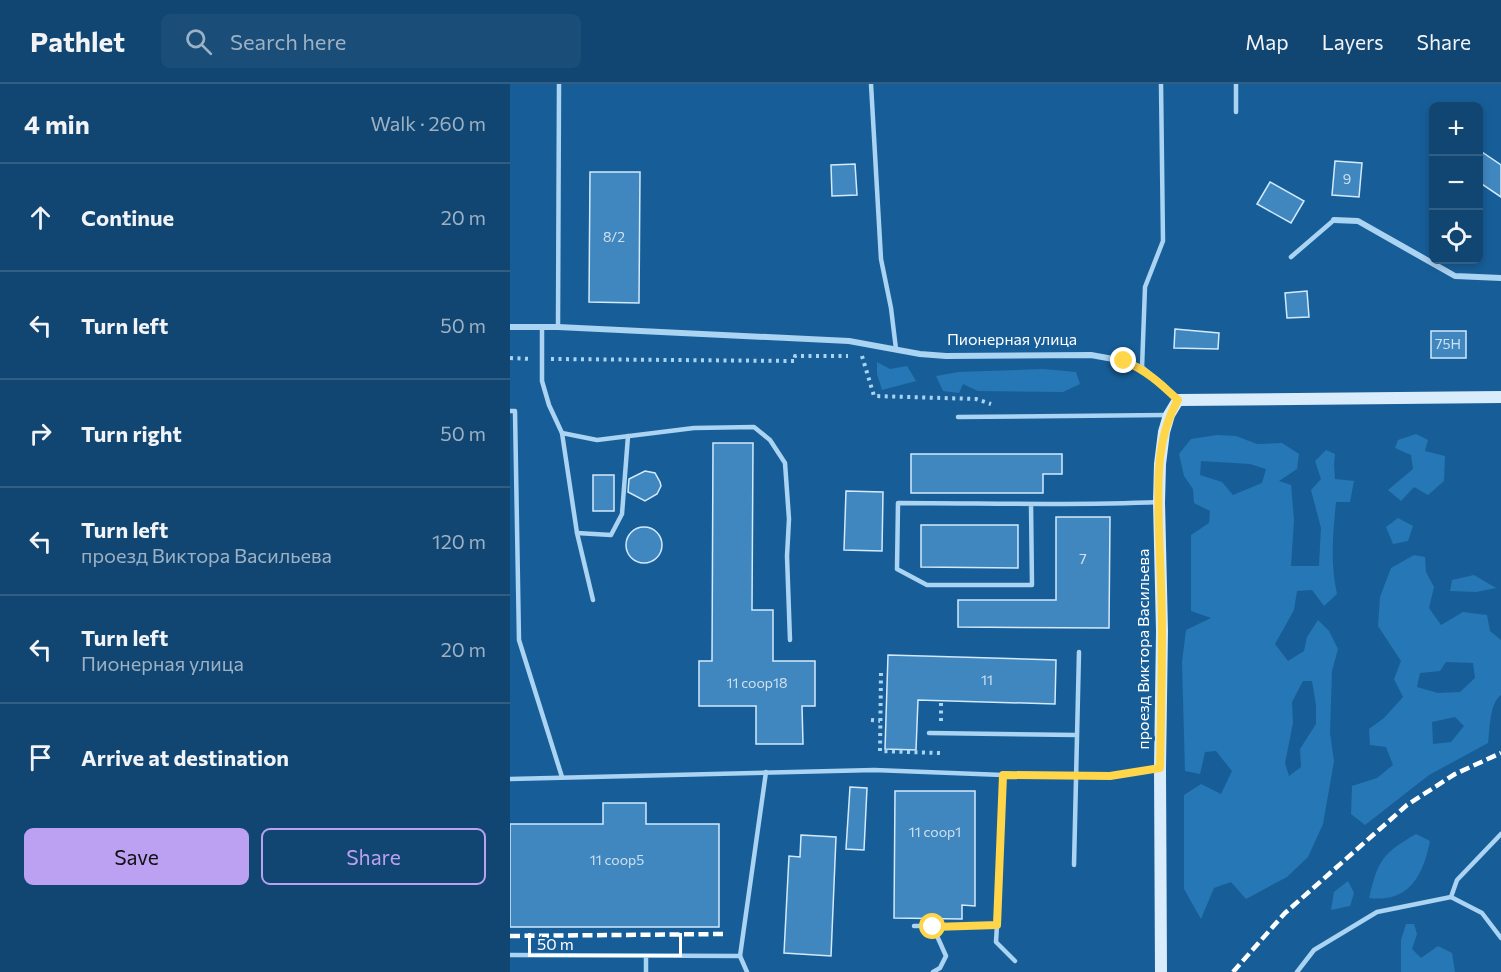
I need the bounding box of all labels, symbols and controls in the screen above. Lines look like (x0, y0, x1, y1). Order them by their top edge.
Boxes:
search box (161, 14, 581, 68)
text: Pathlet (30, 24, 125, 58)
icon: search (182, 25, 215, 58)
text: Search here (230, 28, 346, 55)
text: Map (1245, 29, 1289, 54)
text: Layers (1322, 29, 1384, 54)
text: Share (1417, 29, 1471, 54)
map controls (1429, 102, 1483, 264)
button: + (1429, 102, 1483, 156)
text: 4 min (24, 108, 90, 139)
text: Walk · 260 m (370, 111, 486, 135)
button: − (1429, 156, 1483, 210)
house number: 9 (1343, 170, 1351, 187)
icon: ahead (24, 201, 57, 234)
text: Continue (81, 204, 174, 231)
text: 20 m (441, 205, 486, 229)
button: locate (1429, 210, 1483, 264)
house number: 8/2 (603, 228, 625, 245)
icon: left (24, 309, 57, 342)
text: Turn left (81, 312, 168, 339)
text: 50 m (440, 313, 486, 337)
street label: Пионерная улица (947, 329, 1077, 348)
house number: 75Н (1435, 335, 1461, 352)
route end (1110, 347, 1136, 373)
icon: right (24, 417, 57, 450)
text: Turn right (81, 420, 182, 447)
text: 50 m (440, 421, 486, 445)
text: Turn left (81, 516, 168, 543)
icon: left (24, 525, 57, 558)
text: 120 m (432, 529, 486, 553)
text: проезд Виктора Васильева (81, 543, 332, 567)
street label: проезд Виктора Васильева (1133, 549, 1152, 749)
house number: 7 (1079, 550, 1087, 567)
text: Turn left (81, 624, 168, 651)
icon: left (24, 633, 57, 666)
text: 20 m (441, 637, 486, 661)
text: Пионерная улица (81, 651, 244, 675)
house number: 11 (981, 671, 993, 688)
house number: 11 соор18 (727, 674, 787, 691)
icon: arrive (24, 741, 57, 774)
text: Arrive at destination (81, 744, 289, 771)
house number: 11 соор1 (909, 823, 961, 840)
button: Save (24, 828, 249, 885)
button: Share (261, 828, 486, 885)
house number: 11 соор5 (590, 851, 644, 868)
route start (919, 913, 945, 939)
scale bar (528, 930, 682, 958)
text: 50 m (537, 934, 574, 953)

